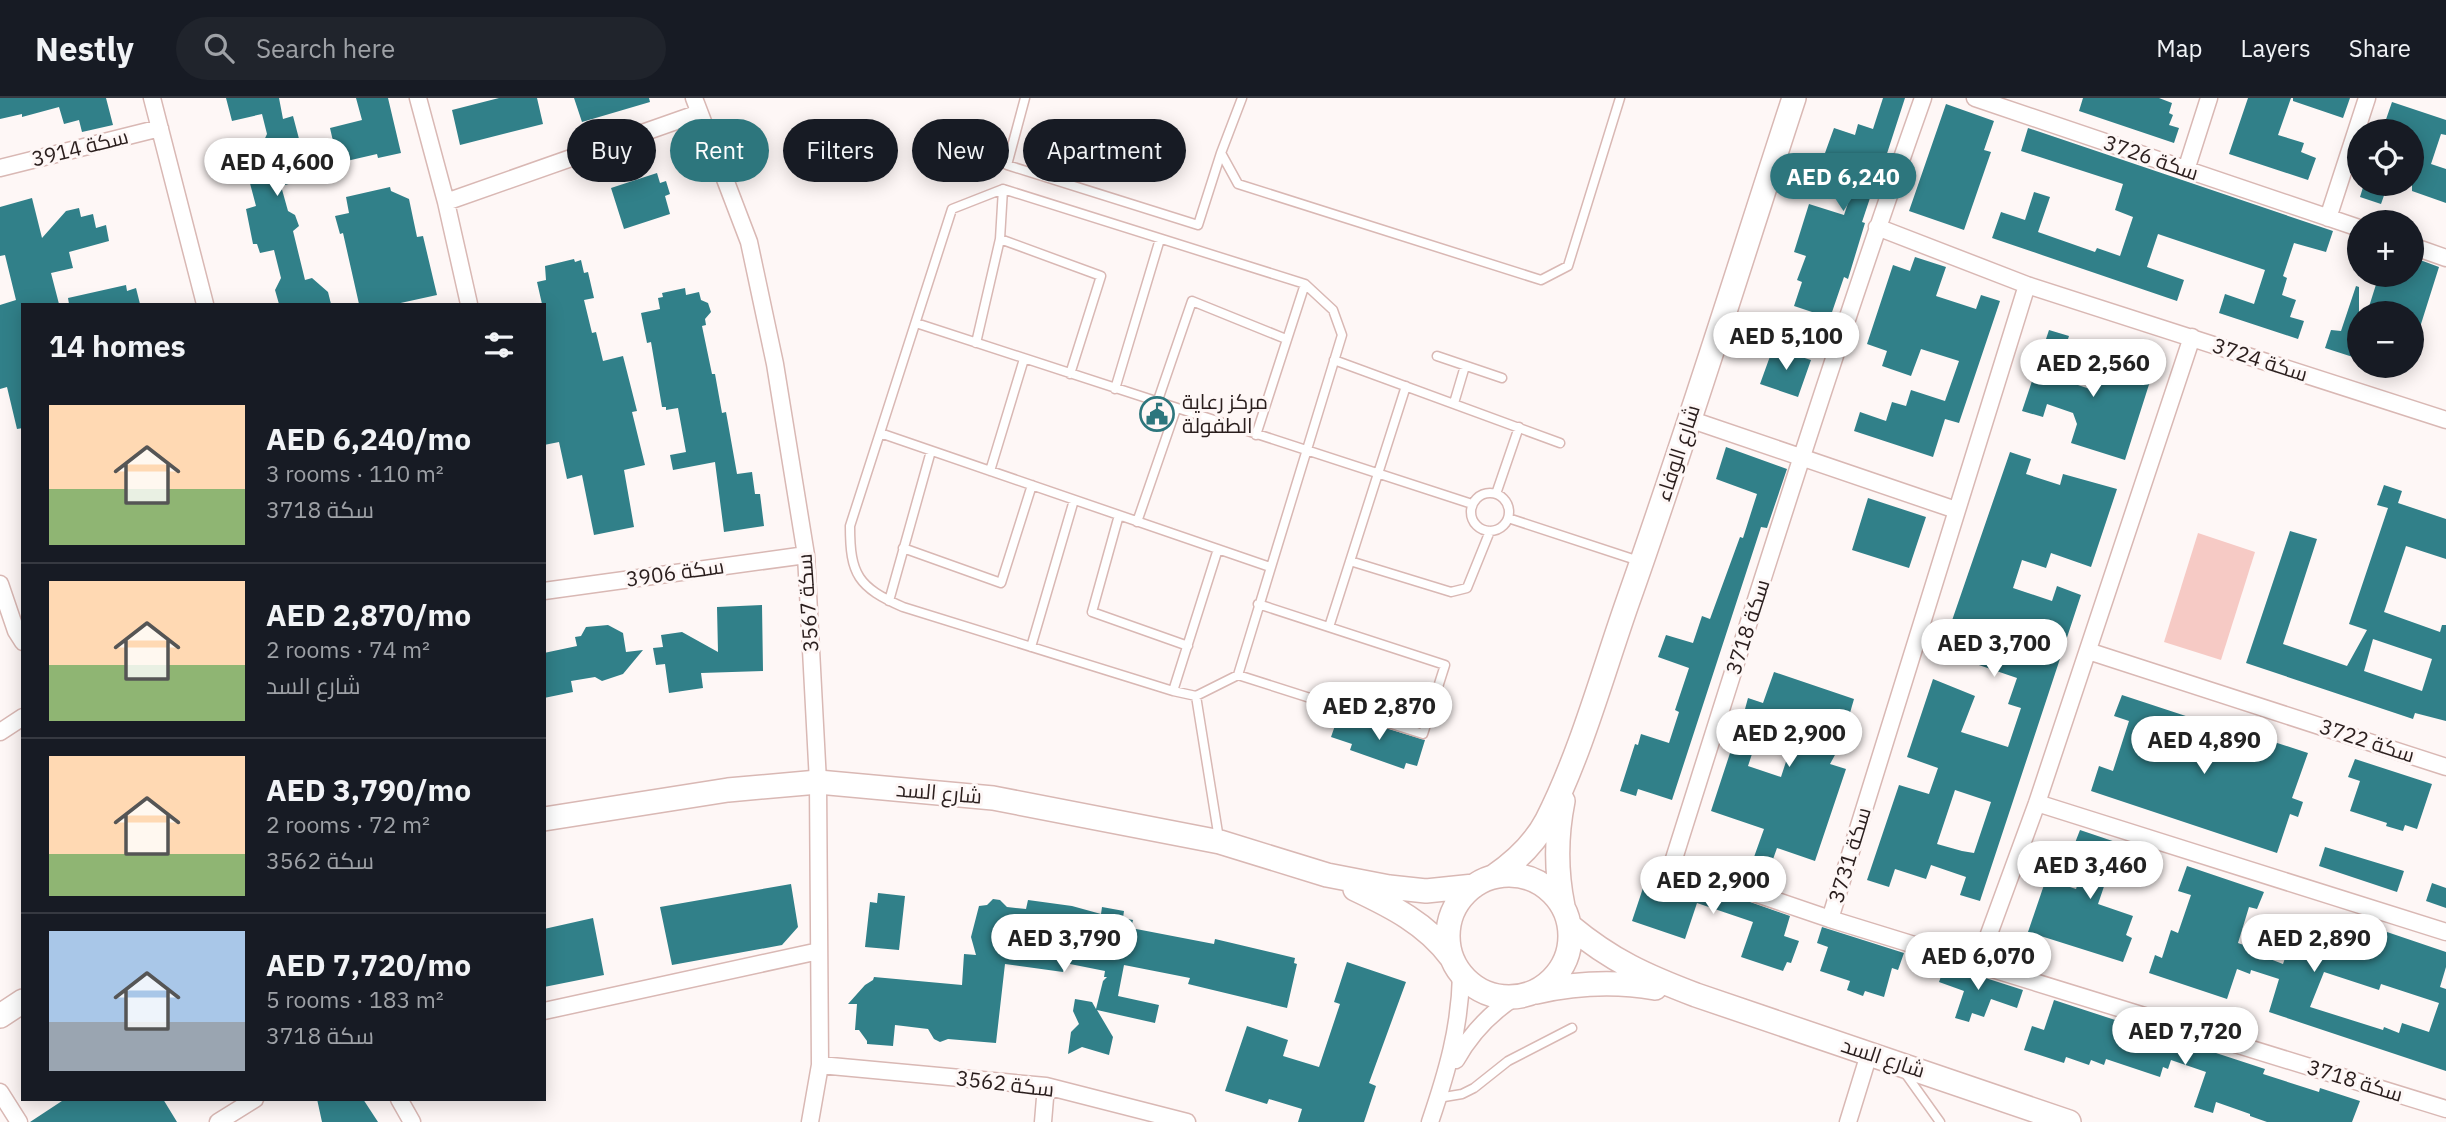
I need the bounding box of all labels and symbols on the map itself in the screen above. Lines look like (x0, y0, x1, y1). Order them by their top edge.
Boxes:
street label: سكة 3914 (28, 122, 131, 173)
street label: سكة 3726 (2100, 128, 2203, 186)
pin: AED 4,600 (197, 139, 357, 198)
pin: AED 6,240 (1763, 153, 1923, 213)
pin: AED 5,100 (1706, 313, 1866, 372)
street label: سكة 3724 (2209, 330, 2312, 388)
pin: AED 2,560 (2013, 340, 2173, 399)
place label: مركز رعاية الطفولة (1182, 387, 1268, 439)
public building icon: مركز رعاية الطفولة (1138, 395, 1176, 433)
street label: شارع الوفاء (1648, 401, 1707, 505)
street label: سكة 3906 (624, 551, 726, 593)
street label: سكة 3567 (790, 553, 824, 653)
street label: سكة 3718 (1718, 575, 1776, 678)
pin: AED 3,700 (1914, 620, 2074, 679)
pin: AED 2,870 (1299, 682, 1459, 742)
pin: AED 2,900 (1709, 710, 1869, 769)
street label: سكة 3722 (2316, 711, 2419, 769)
pin: AED 4,890 (2124, 716, 2284, 776)
street label: شارع السد (895, 774, 983, 811)
street label: سكة 3731 (1821, 803, 1877, 906)
pin: AED 3,460 (2010, 842, 2170, 901)
pin: AED 2,900 (1633, 856, 1793, 916)
pin: AED 3,790 (984, 914, 1144, 974)
pin: AED 2,890 (2234, 914, 2394, 974)
pin: AED 6,070 (1898, 932, 2058, 992)
pin: AED 7,720 (2105, 1007, 2265, 1067)
street label: شارع السد (1838, 1030, 1929, 1085)
street label: سكة 3718 (2304, 1052, 2407, 1108)
street label: سكة 3562 (954, 1063, 1056, 1103)

